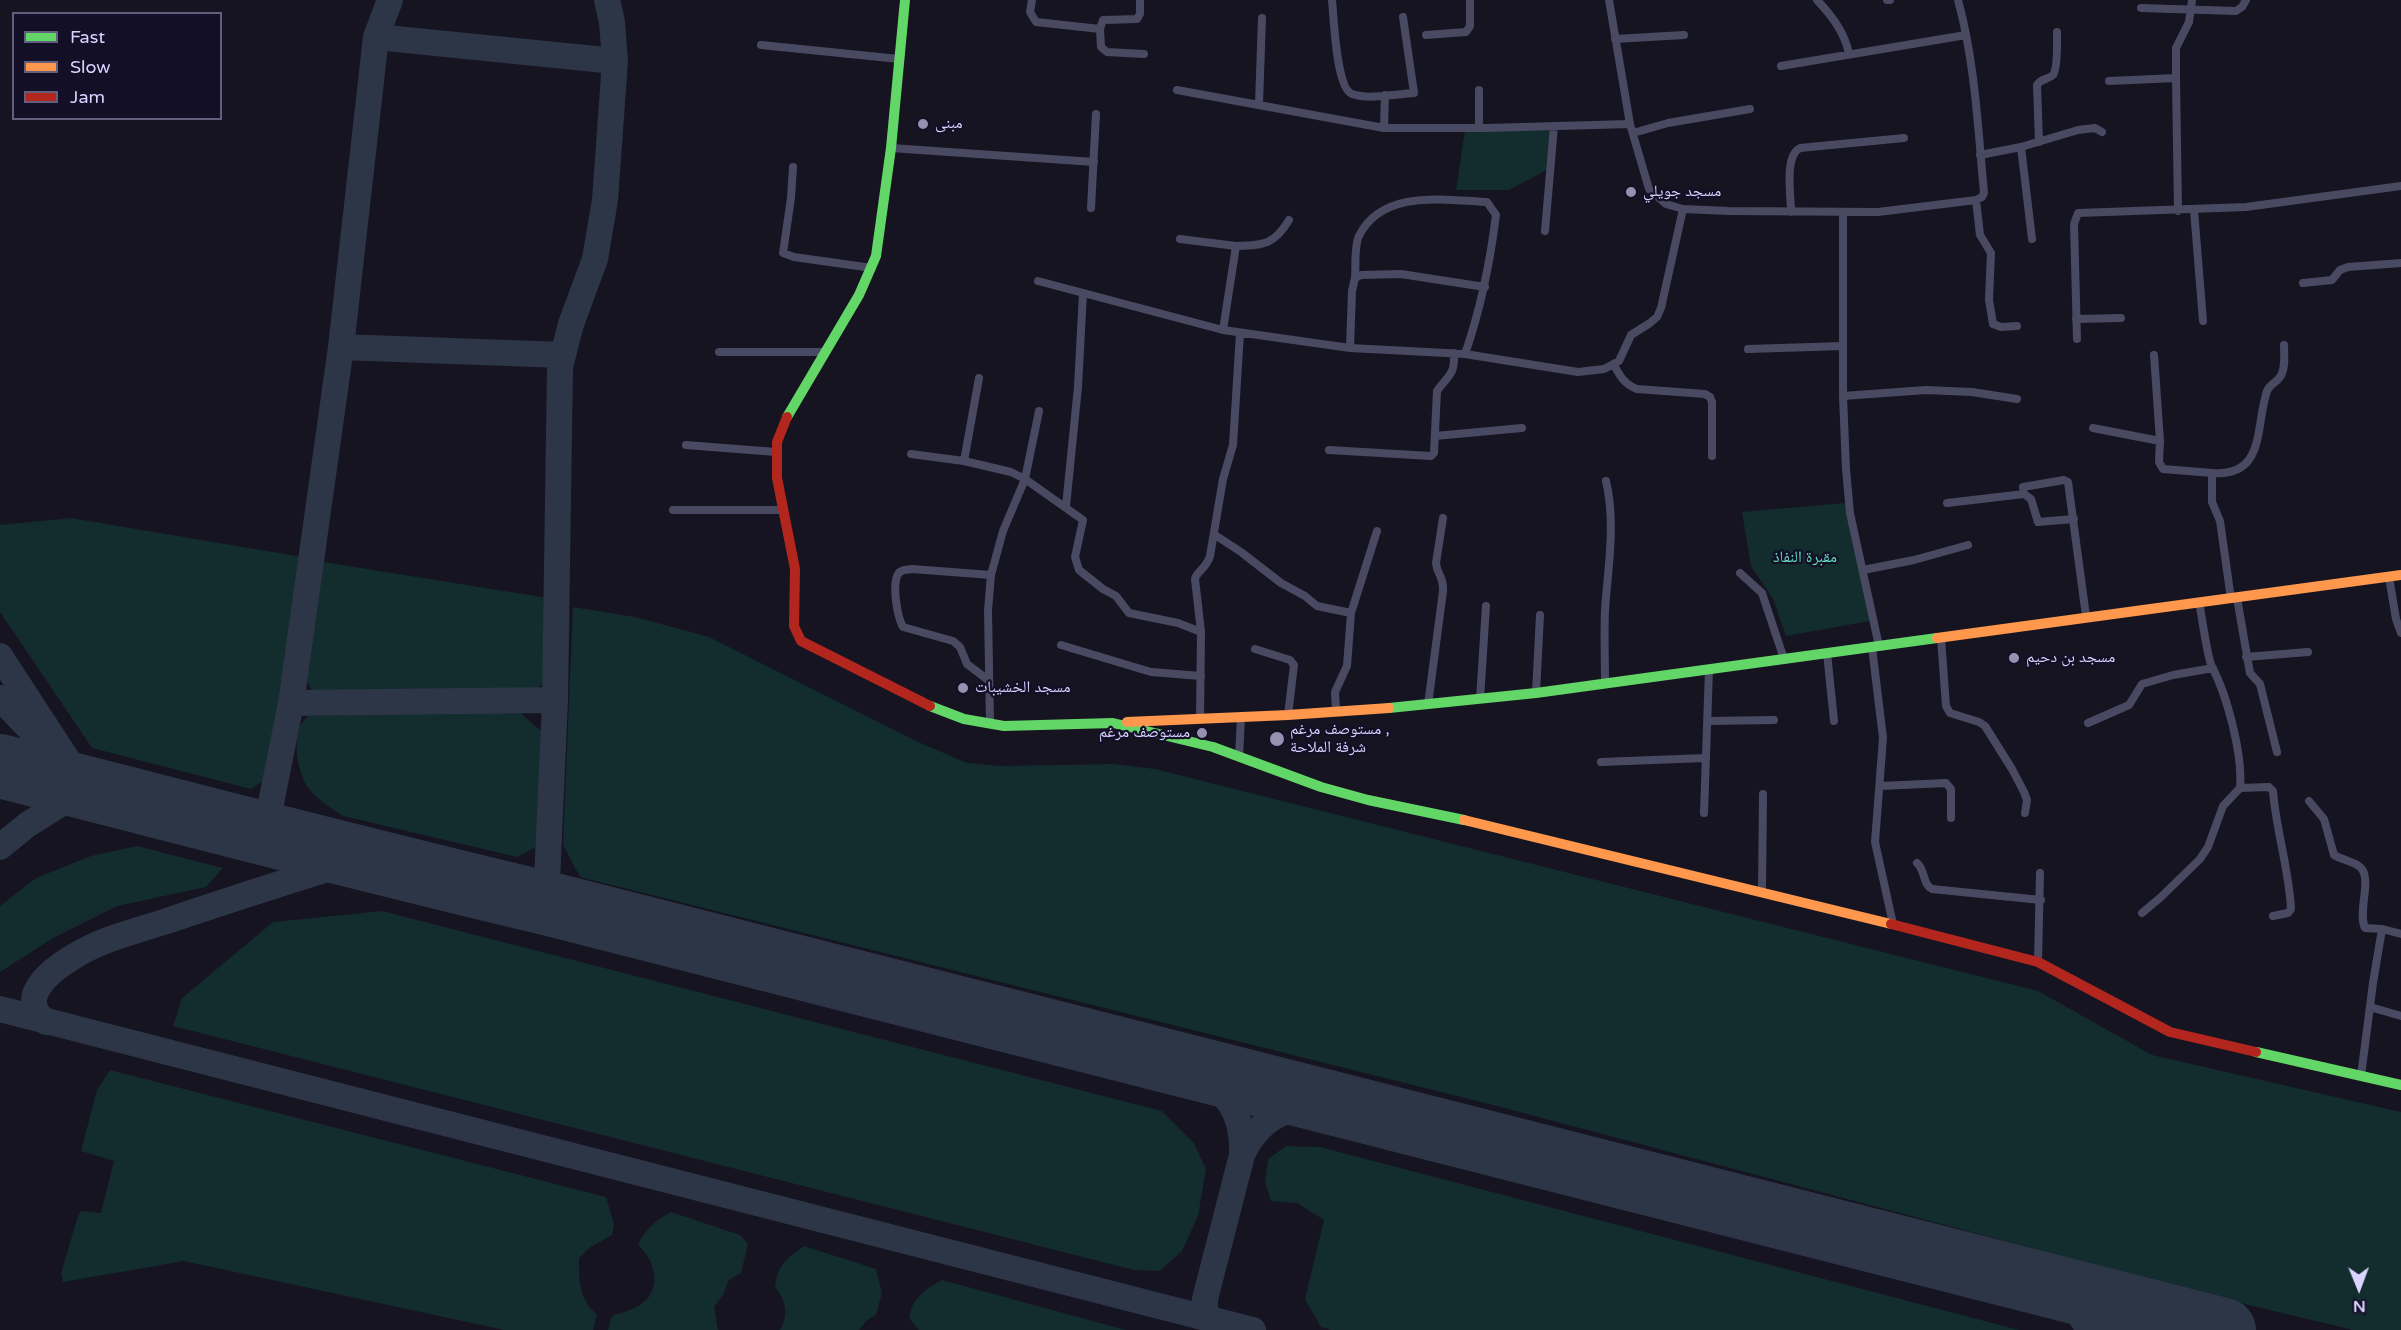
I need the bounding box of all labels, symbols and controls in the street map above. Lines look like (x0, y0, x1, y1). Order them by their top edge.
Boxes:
legend (12, 12, 222, 120)
text: Fast (70, 26, 105, 48)
text: Slow (70, 56, 111, 78)
text: Jam (70, 86, 105, 108)
place label: مبنى (935, 114, 963, 134)
marker: مبنى (916, 117, 930, 131)
place label: مسجد جويلي (1643, 182, 1721, 202)
marker: مسجد جويلي (1624, 185, 1638, 199)
park label: مقبرة النفاذ (1773, 548, 1837, 568)
place label: مسجد بن دحيم (2026, 648, 2115, 668)
marker: مسجد بن دحيم (2007, 651, 2021, 665)
place label: مسجد الخشيبات (975, 678, 1071, 698)
marker: مسجد الخشيبات (956, 681, 970, 695)
place label: مستوصف مرغم , شرفة الملاحة (1290, 720, 1390, 758)
place label: مستوصف مرغم (1099, 723, 1190, 743)
marker: مستوصف مرغم (1195, 726, 1209, 740)
marker: مستوصف مرغم , شرفة الملاحة (1268, 730, 1286, 748)
north arrow (2329, 1258, 2389, 1318)
text: N (2353, 1296, 2366, 1316)

